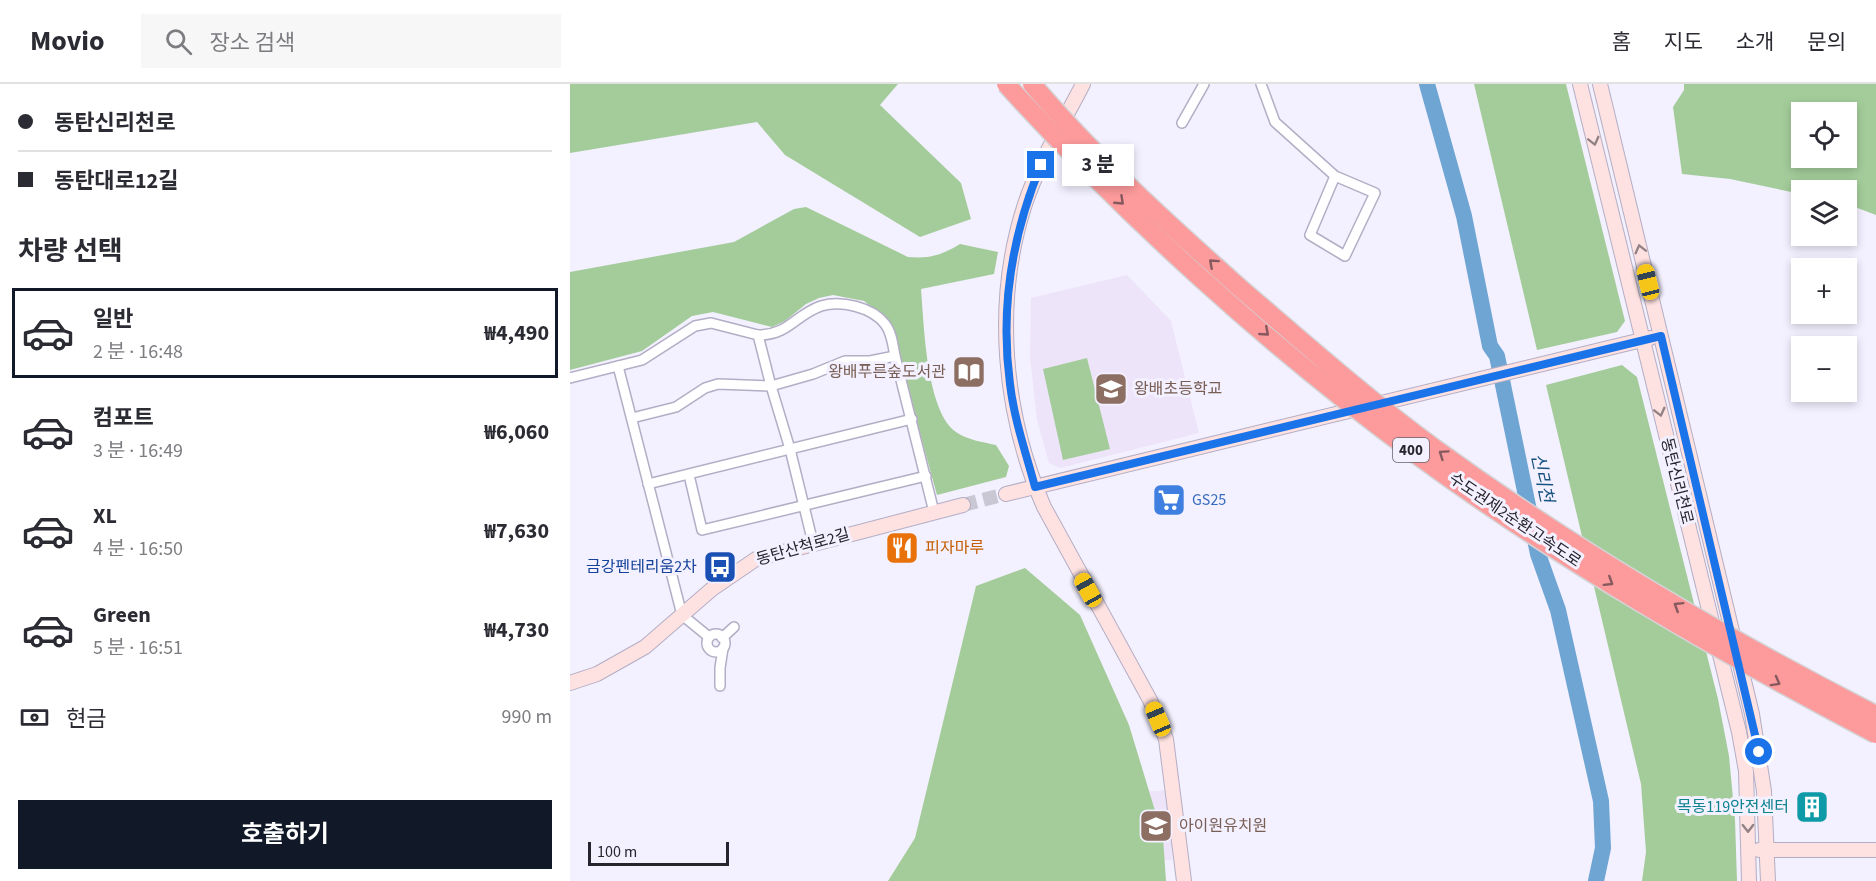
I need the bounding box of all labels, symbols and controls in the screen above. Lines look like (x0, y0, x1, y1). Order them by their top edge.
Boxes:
search box (141, 14, 561, 68)
text: Movio (30, 21, 105, 61)
icon: search (162, 25, 195, 58)
text: 장소 검색 (210, 27, 295, 59)
text: 홈 (1612, 27, 1631, 57)
text: 지도 (1664, 27, 1703, 57)
text: 소개 (1736, 27, 1774, 57)
text: 문의 (1807, 27, 1846, 57)
map controls (1791, 102, 1857, 402)
button: locate (1791, 102, 1857, 168)
text: 동탄신리천로 (54, 107, 175, 139)
one-way arrow (1586, 136, 1599, 146)
callout: 3 분 (1062, 144, 1134, 186)
route end (1027, 151, 1054, 178)
text: 3 분 (1082, 151, 1114, 179)
text: 동탄대로12길 (54, 165, 178, 197)
button: layers (1791, 180, 1857, 246)
one-way arrow (1114, 194, 1124, 205)
text: 차량 선택 (18, 232, 123, 271)
one-way arrow (1634, 244, 1647, 254)
button: + (1791, 258, 1857, 324)
one-way arrow (1209, 259, 1219, 270)
car (1635, 262, 1661, 302)
text: 일반 (93, 303, 133, 335)
icon: car (21, 306, 75, 360)
text: ₩4,490 (484, 317, 549, 349)
one-way arrow (1258, 325, 1269, 336)
button: − (1791, 336, 1857, 402)
text: 2 분 · 16:48 (93, 338, 183, 366)
library icon: 왕배푸른숲도서관 (951, 354, 987, 390)
place label: 왕배푸른숲도서관 (828, 361, 946, 383)
school or university icon: 왕배초등학교 (1093, 371, 1129, 407)
place label: 왕배초등학교 (1134, 378, 1222, 400)
text: 컴포트 (93, 402, 154, 434)
icon: car (21, 405, 75, 459)
one-way arrow (1653, 407, 1666, 417)
text: ₩6,060 (484, 416, 549, 448)
street label: 동탄신리천로 (1656, 435, 1698, 527)
text: 3 분 · 16:49 (93, 437, 183, 465)
road number: 400 (1393, 438, 1429, 462)
one-way arrow (1439, 450, 1450, 461)
water label: 신리천 (1525, 451, 1560, 507)
street label: 수도권제2순환고속도로 (1445, 467, 1586, 573)
supermarket icon: GS25 (1151, 482, 1187, 518)
place label: GS25 (1192, 489, 1226, 511)
text: XL (93, 500, 117, 532)
icon: car (21, 504, 75, 558)
text: ₩7,630 (484, 515, 549, 547)
street label: 동탄산척로2길 (754, 523, 852, 571)
restaurant icon: 피자마루 (884, 530, 920, 566)
text: 4 분 · 16:50 (93, 535, 183, 563)
place label: 피자마루 (925, 537, 984, 559)
bus stop icon: 금강펜테리움2차 (702, 549, 738, 585)
place label: 금강펜테리움2차 (586, 556, 697, 578)
car (1071, 570, 1105, 610)
one-way arrow (1602, 575, 1613, 586)
text: Green (93, 599, 151, 631)
one-way arrow (1674, 601, 1684, 613)
icon: car (21, 603, 75, 657)
text: ₩4,730 (484, 614, 549, 646)
text: 5 분 · 16:51 (93, 634, 183, 662)
one-way arrow (1770, 675, 1781, 686)
car (1143, 699, 1173, 739)
icon: cash (18, 701, 51, 734)
text: 현금 (66, 703, 106, 735)
text: 990 m (502, 703, 552, 731)
route start (1745, 738, 1772, 765)
building icon: 목동119안전센터 (1794, 789, 1830, 825)
place label: 목동119안전센터 (1677, 796, 1789, 818)
button: 호출하기 (18, 800, 552, 869)
school or university icon: 아이원유치원 (1138, 808, 1174, 844)
place label: 아이원유치원 (1179, 815, 1267, 837)
one-way arrow (1742, 823, 1754, 832)
scale bar (588, 839, 729, 866)
text: 100 m (597, 841, 637, 863)

